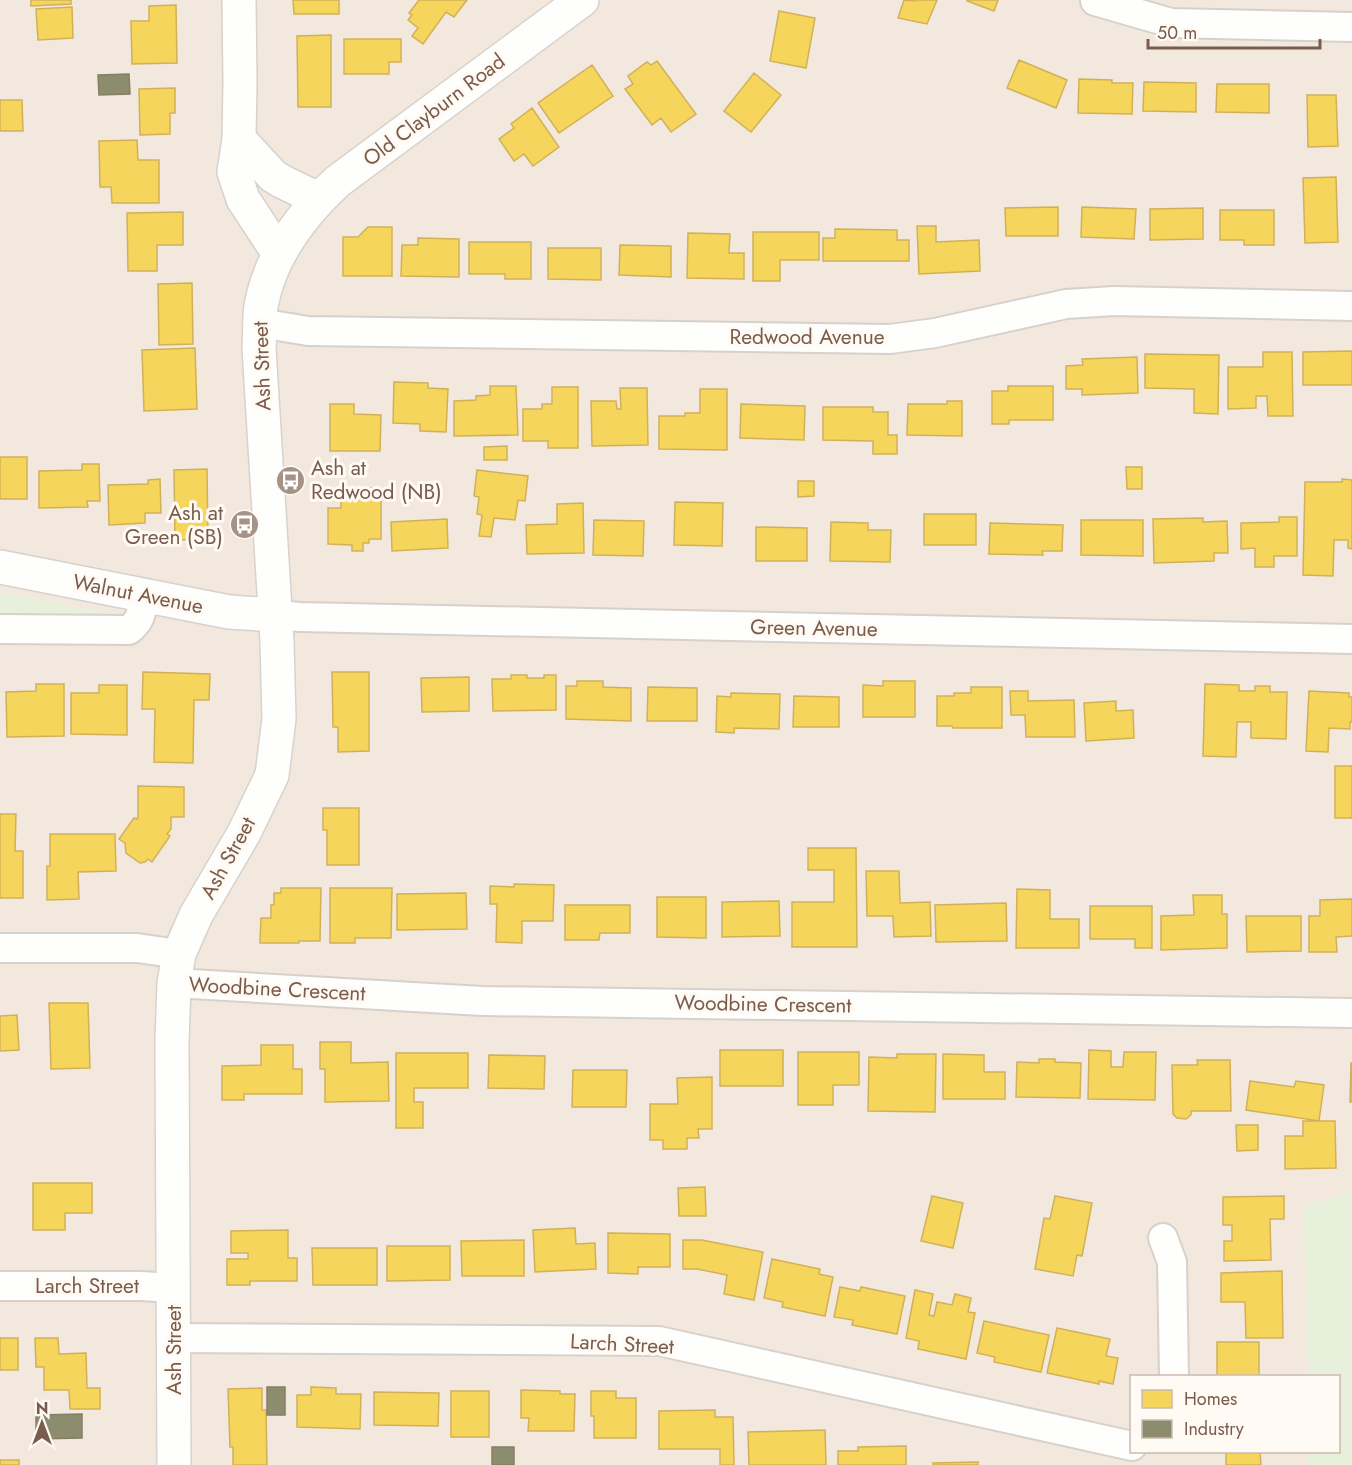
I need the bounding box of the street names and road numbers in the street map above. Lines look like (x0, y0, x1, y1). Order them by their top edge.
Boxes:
street label: Old Clayburn Road (357, 47, 511, 173)
street label: Ash Street (245, 321, 279, 411)
street label: Redwood Avenue (729, 322, 885, 352)
street label: Walnut Avenue (70, 567, 206, 621)
street label: Green Avenue (750, 612, 878, 644)
street label: Ash Street (193, 811, 263, 905)
street label: Woodbine Crescent (188, 969, 366, 1009)
street label: Woodbine Crescent (674, 987, 852, 1021)
street label: Larch Street (35, 1271, 139, 1301)
street label: Ash Street (159, 1305, 189, 1395)
street label: Larch Street (569, 1326, 675, 1362)

